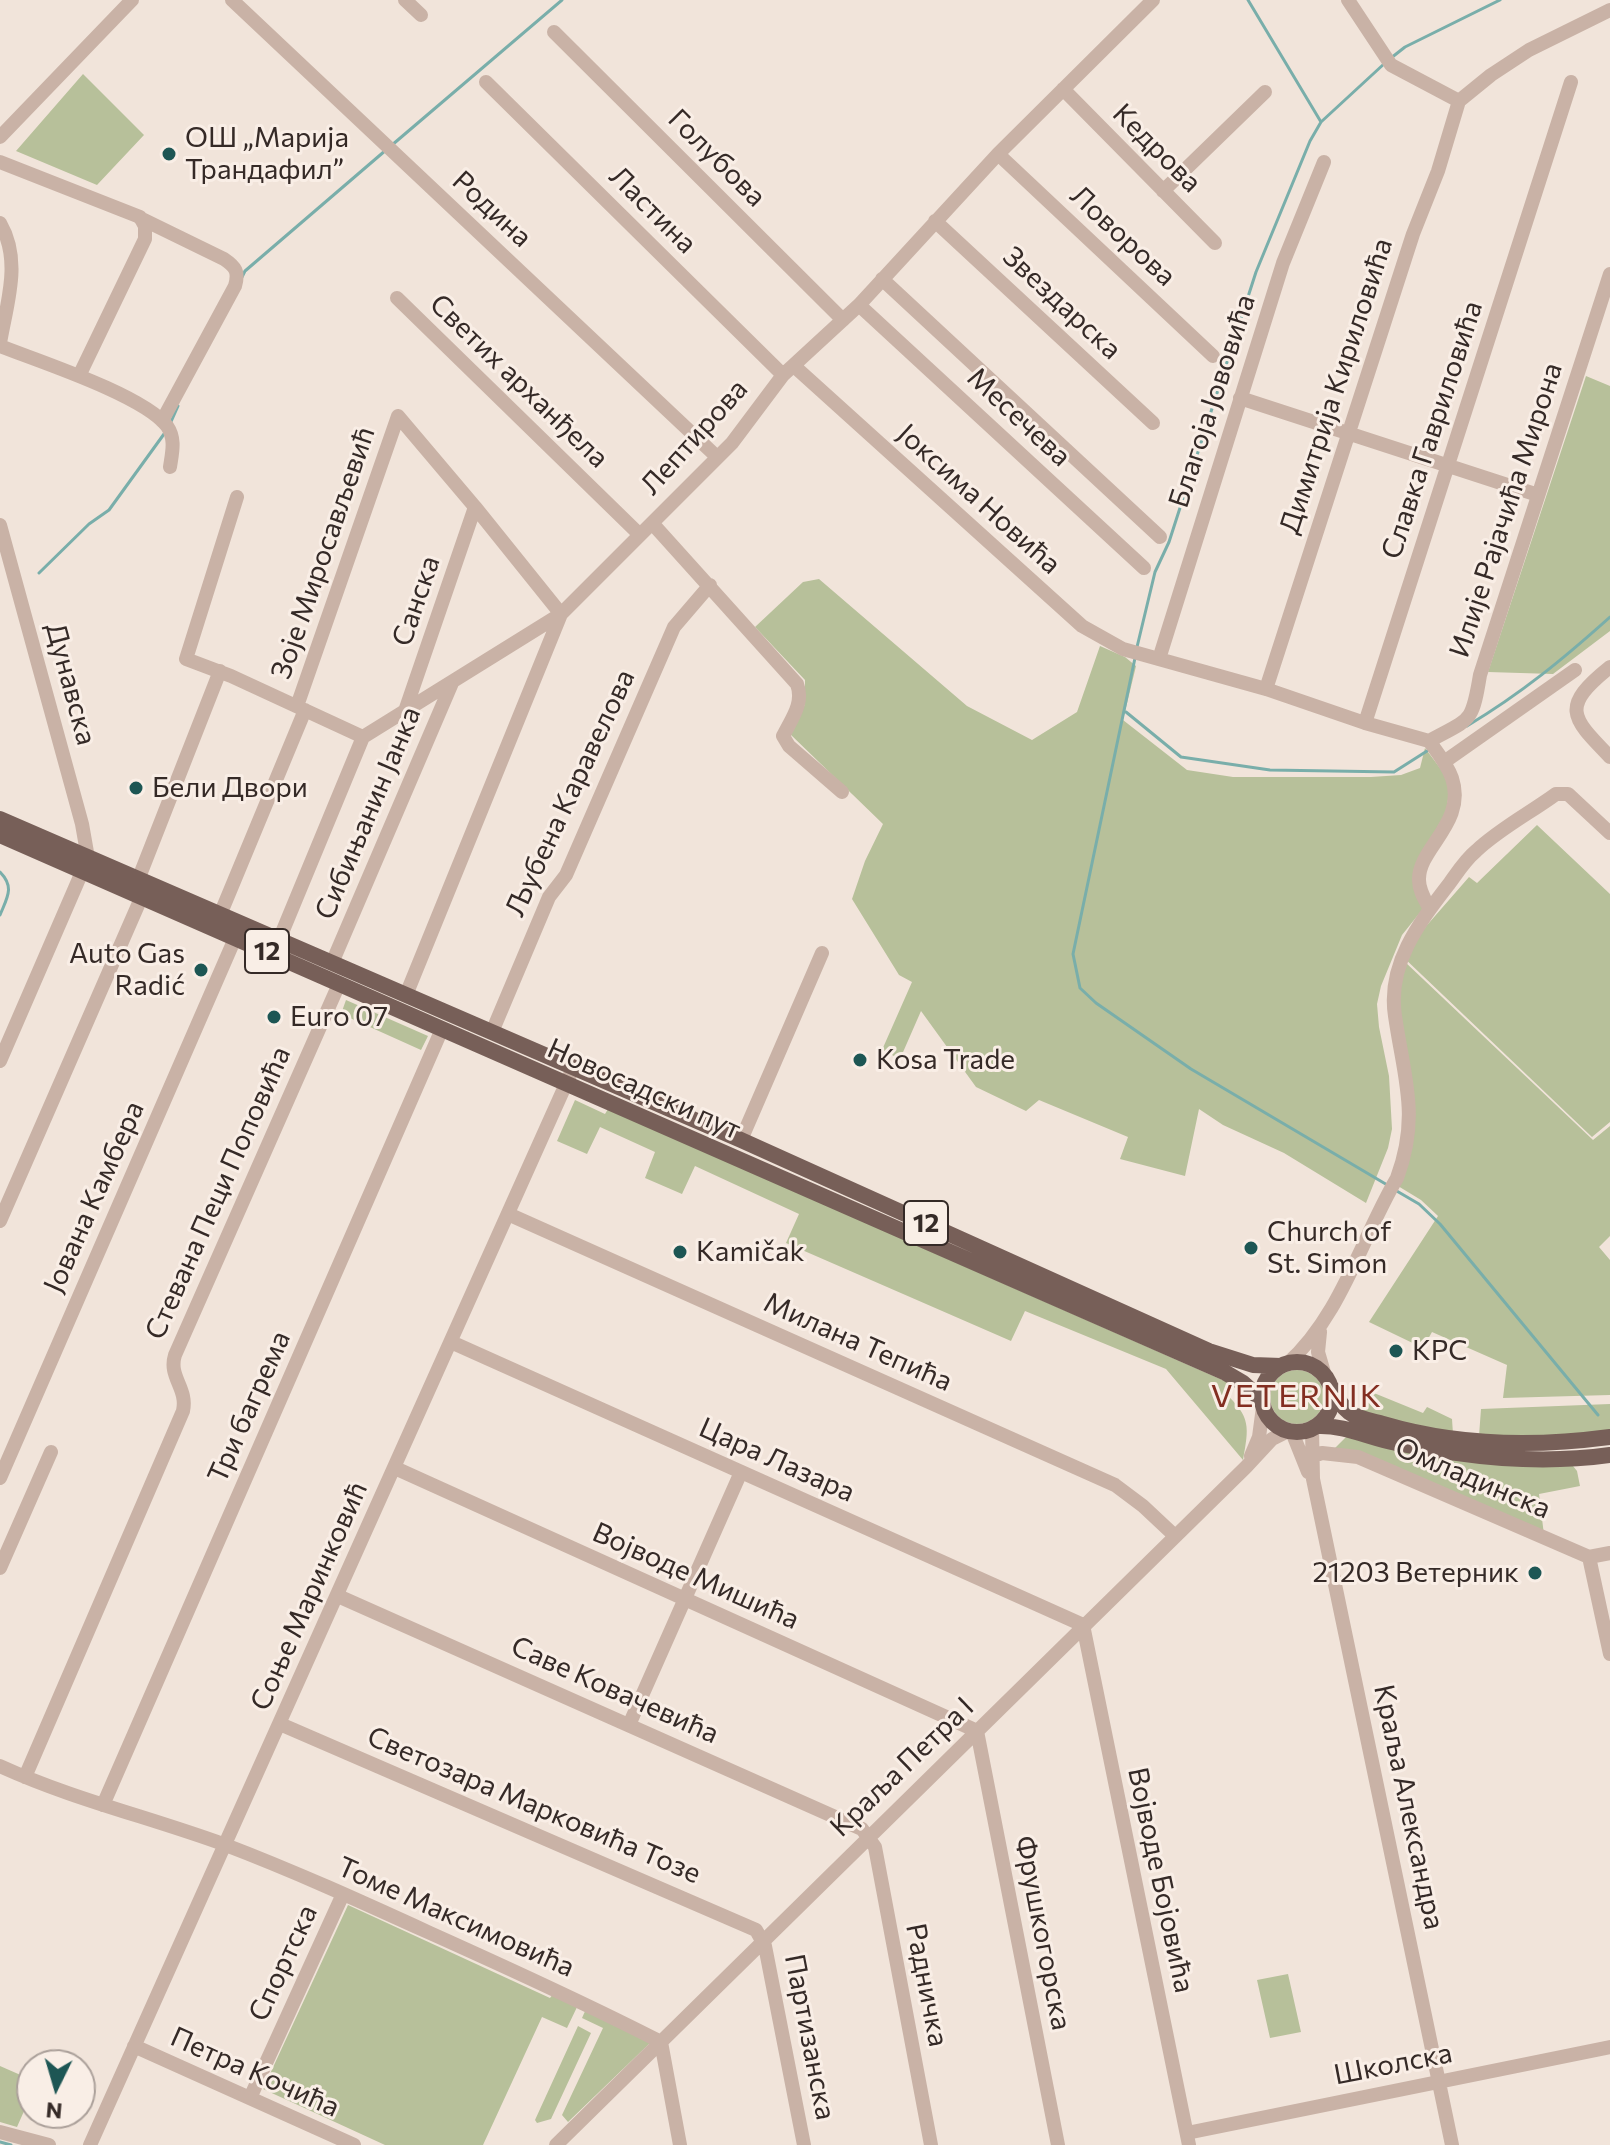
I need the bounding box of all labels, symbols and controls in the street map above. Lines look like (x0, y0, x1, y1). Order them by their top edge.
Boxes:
street label: Кедрова (1106, 97, 1208, 199)
street label: Голубова (661, 102, 773, 214)
place label: ОШ „Марија Трандафил” (185, 121, 349, 187)
marker: ОШ „Марија Трандафил” (160, 145, 178, 163)
street label: Ластина (603, 160, 703, 260)
street label: Родина (445, 164, 539, 254)
street label: Ловорова (1063, 179, 1183, 293)
street label: Димитрија Кириловића (1272, 234, 1400, 538)
street label: Звездарска (996, 240, 1128, 366)
street label: Светих арханђела (423, 287, 615, 475)
street label: Благоја Јововића (1162, 290, 1262, 512)
street label: Славка Гавриловића (1374, 297, 1490, 563)
street label: Илије Рајачића Мирона (1442, 359, 1570, 661)
street label: Месечева (960, 361, 1078, 473)
street label: Лептирова (634, 372, 754, 502)
street label: Јоксима Новића (890, 417, 1068, 581)
street label: Зоје Миросављевић (264, 422, 382, 684)
street label: Санска (385, 552, 447, 650)
street label: Дунавска (39, 619, 103, 749)
street label: Љубена Каравелова (498, 664, 642, 922)
street label: Сибињанин Јанка (308, 702, 428, 924)
place label: Бели Двори (152, 771, 308, 805)
marker: Бели Двори (127, 779, 145, 797)
road number: 12 (245, 929, 289, 973)
place label: Auto Gas Radić (69, 937, 185, 1003)
marker: Auto Gas Radić (192, 961, 210, 979)
place label: Euro 07 (290, 1000, 388, 1034)
marker: Euro 07 (265, 1008, 283, 1026)
street label: Новосадски пут (542, 1031, 746, 1147)
street label: Стевана Пеци Поповића (138, 1041, 298, 1345)
place label: Kosa Trade (876, 1043, 1015, 1077)
marker: Kosa Trade (851, 1051, 869, 1069)
street label: Јована Камбера (37, 1096, 151, 1298)
road number: 12 (904, 1201, 948, 1245)
place label: Church of St. Simon (1267, 1215, 1391, 1281)
place label: Kamičak (696, 1235, 805, 1269)
marker: Church of St. Simon (1242, 1239, 1260, 1257)
marker: Kamičak (671, 1243, 689, 1261)
street label: Милана Тепића (759, 1285, 957, 1399)
street label: Три багрема (201, 1326, 297, 1488)
place label: KPC (1412, 1334, 1468, 1368)
marker: KPC (1387, 1342, 1405, 1360)
district label: VETERNIK (1211, 1377, 1383, 1415)
street label: Цара Лазара (694, 1411, 860, 1509)
street label: Омладинска (1390, 1430, 1556, 1526)
street label: Соње Маринковић (243, 1476, 375, 1716)
street label: Војводе Мишића (588, 1515, 804, 1637)
place label: 21203 Ветерник (1313, 1556, 1519, 1590)
marker: 21203 Ветерник (1526, 1564, 1544, 1582)
street label: Саве Ковачевића (506, 1629, 724, 1751)
street label: Краља Александра (1367, 1682, 1451, 1932)
street label: Краља Петра I (823, 1690, 981, 1844)
street label: Светозара Марковића Тозе (362, 1719, 706, 1891)
street label: Војводе Бојовића (1121, 1764, 1201, 1996)
street label: Фрушкогорска (1008, 1833, 1078, 2033)
street label: Томе Максимовића (332, 1850, 580, 1984)
street label: Спортска (242, 1900, 324, 2026)
street label: Радничка (899, 1921, 955, 2049)
street label: Партизанска (777, 1951, 843, 2123)
street label: Петра Кочића (165, 2020, 345, 2124)
street label: Школска (1331, 2036, 1455, 2092)
north arrow (16, 2049, 96, 2129)
text: N (45, 2097, 63, 2126)

